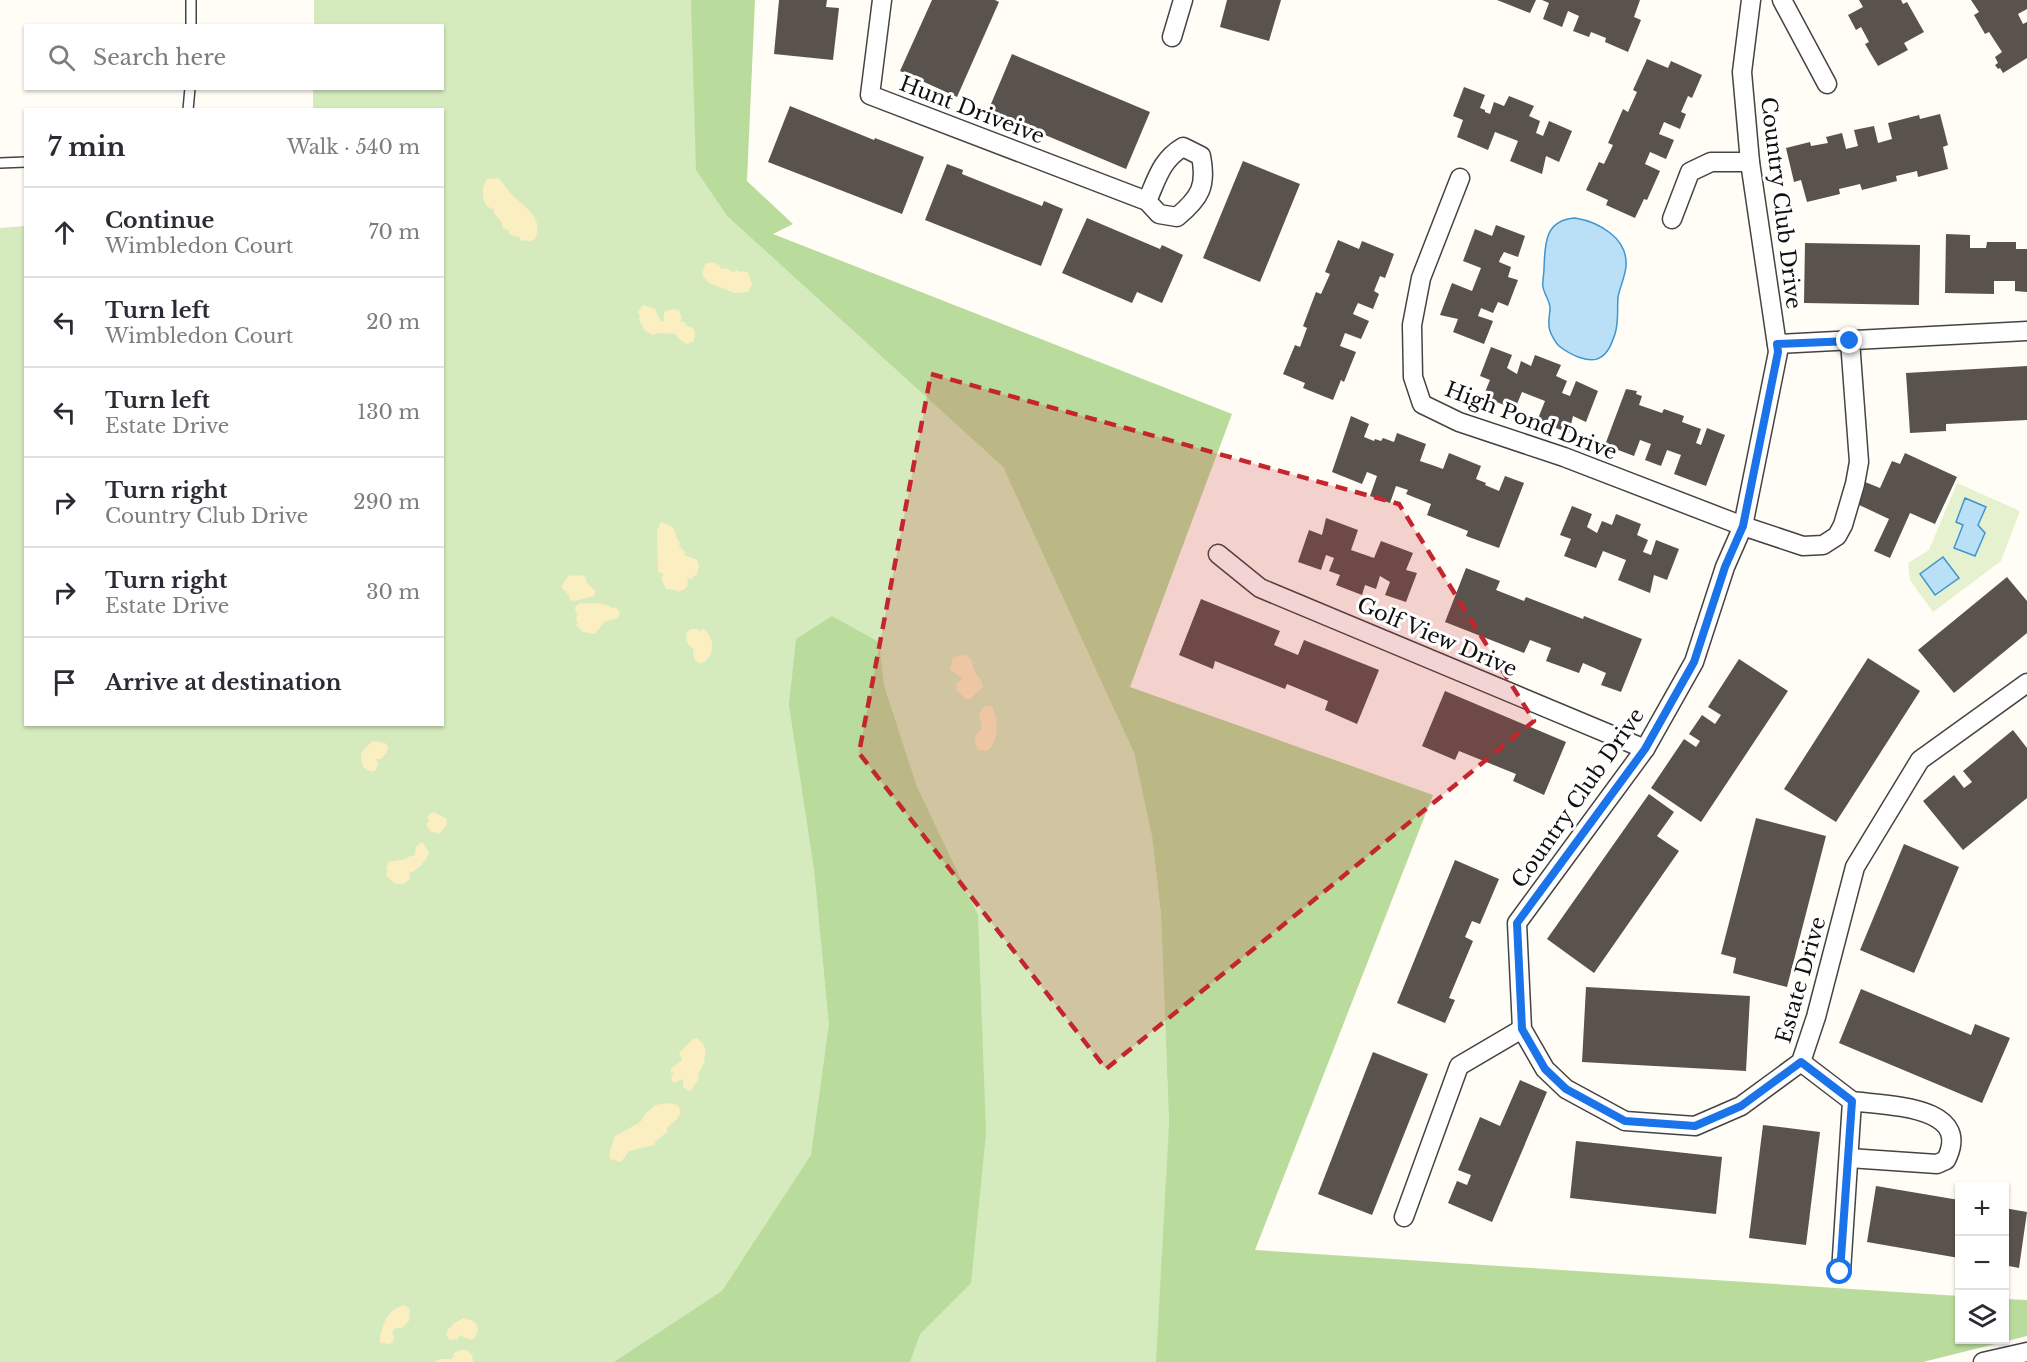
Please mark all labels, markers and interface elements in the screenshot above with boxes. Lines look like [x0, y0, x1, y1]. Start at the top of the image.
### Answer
search box [24, 24, 444, 90]
icon: search [45, 41, 78, 74]
text: Search here [93, 44, 226, 71]
street label: Hunt Driveive [896, 70, 1048, 150]
street label: Country Club Drive [1755, 96, 1807, 310]
text: 7 min [48, 131, 125, 163]
text: Walk · 540 m [287, 135, 420, 159]
text: Continue [105, 207, 214, 234]
icon: ahead [48, 216, 81, 249]
text: 70 m [368, 220, 420, 244]
text: Wimbledon Court [105, 234, 293, 258]
text: Turn left [105, 297, 210, 324]
icon: left [48, 306, 81, 339]
text: 20 m [366, 310, 420, 334]
text: Wimbledon Court [105, 324, 293, 348]
route end [1836, 327, 1862, 353]
street label: High Pond Drive [1441, 376, 1621, 466]
text: Turn left [105, 387, 210, 414]
icon: left [48, 396, 81, 429]
text: 130 m [357, 400, 420, 424]
text: Estate Drive [105, 414, 229, 438]
text: Turn right [105, 477, 227, 504]
icon: right [48, 486, 81, 519]
text: 290 m [353, 490, 420, 514]
text: Country Club Drive [105, 504, 308, 528]
text: Turn right [105, 567, 227, 594]
icon: right [48, 576, 81, 609]
text: 30 m [366, 580, 420, 604]
street label: Golf View Drive [1353, 592, 1521, 682]
text: Estate Drive [105, 594, 229, 618]
icon: arrive [48, 666, 81, 699]
text: Arrive at destination [105, 669, 342, 696]
street label: Country Club Drive [1506, 703, 1650, 893]
street label: Estate Drive [1771, 914, 1831, 1046]
map controls [1955, 1182, 2009, 1344]
button: + [1955, 1182, 2009, 1236]
button: − [1955, 1236, 2009, 1290]
route start [1826, 1258, 1852, 1284]
button: layers [1955, 1290, 2009, 1344]

